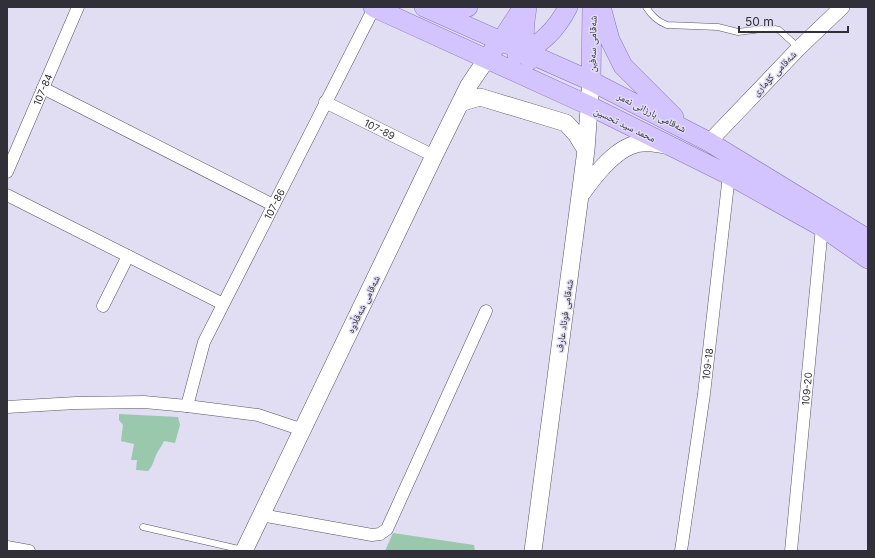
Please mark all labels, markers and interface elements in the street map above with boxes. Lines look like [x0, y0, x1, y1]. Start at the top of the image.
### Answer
scale bar [739, 8, 848, 34]
text: 50 m [745, 14, 774, 29]
street label: شەقامی سەفین [586, 15, 600, 73]
street label: شەقامی کۆماری [750, 48, 799, 99]
street label: 107-84 [31, 72, 55, 107]
street label: شەقامی بارزانی نەمر [614, 89, 689, 136]
street label: محمد سید تحسین [592, 104, 658, 145]
street label: 107-89 [362, 116, 397, 142]
street label: 107-86 [261, 187, 287, 221]
street label: شەقامی شەقڵاوە [344, 273, 383, 335]
street label: شەقامی فوئاد عارف [553, 279, 576, 353]
street label: 109-18 [700, 348, 715, 380]
street label: 109-20 [799, 372, 814, 406]

